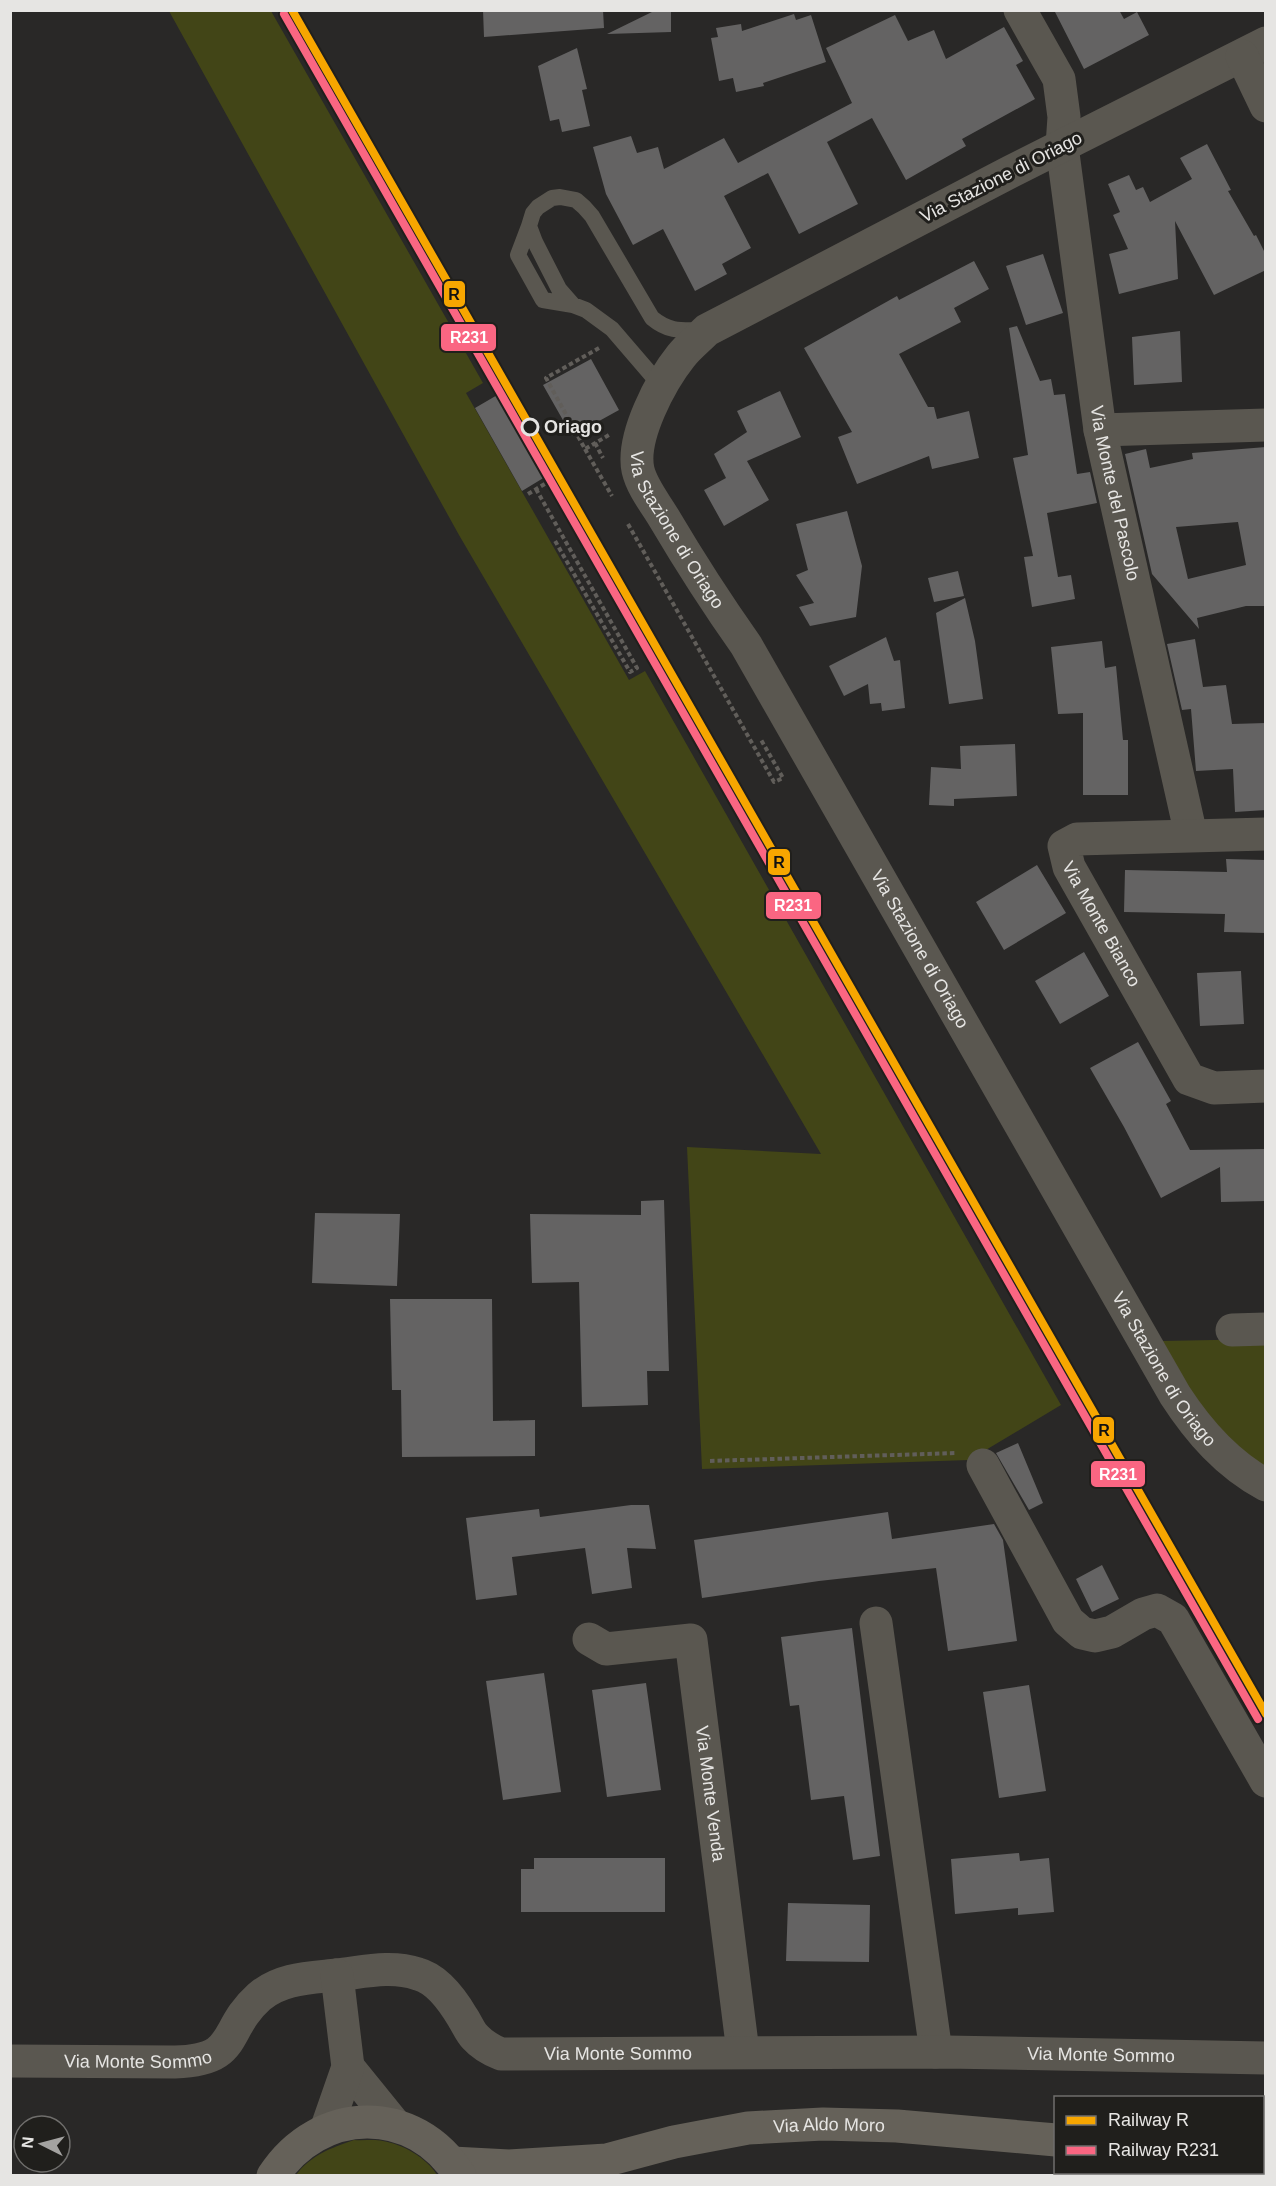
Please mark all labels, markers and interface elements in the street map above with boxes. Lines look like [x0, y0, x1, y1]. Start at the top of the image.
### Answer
street label: Via Stazione di Oriago [917, 128, 1085, 226]
line badge: R [443, 280, 466, 308]
text: R [448, 286, 460, 303]
line badge: R231 [440, 323, 497, 352]
text: R231 [450, 329, 488, 346]
street label: Via Monte del Pascolo [1087, 404, 1144, 583]
place label: Oriago [544, 417, 602, 437]
marker: Oriago [521, 418, 539, 436]
street label: Via Stazione di Oriago [627, 450, 728, 612]
line badge: R [767, 848, 791, 876]
text: R [773, 854, 785, 871]
street label: Via Monte Bianco [1058, 858, 1145, 990]
street label: Via Stazione di Oriago [867, 866, 973, 1032]
line badge: R231 [765, 891, 822, 920]
text: R231 [774, 897, 812, 914]
street label: Via Stazione di Oriago [1108, 1288, 1220, 1450]
line badge: R [1092, 1416, 1115, 1444]
text: R [1098, 1422, 1110, 1439]
line badge: R231 [1090, 1460, 1146, 1488]
text: R231 [1099, 1466, 1137, 1483]
street label: Via Monte Venda [692, 1724, 729, 1864]
street label: Via Monte Sommo [544, 2043, 692, 2064]
street label: Via Monte Sommo [1027, 2044, 1175, 2066]
street label: Via Monte Sommo [64, 2046, 215, 2072]
legend [1054, 2096, 1264, 2174]
text: Railway R [1108, 2110, 1189, 2130]
north arrow [12, 2114, 72, 2174]
street label: Via Aldo Moro [773, 2114, 885, 2137]
text: N [19, 2136, 37, 2149]
text: Railway R231 [1108, 2140, 1219, 2160]

